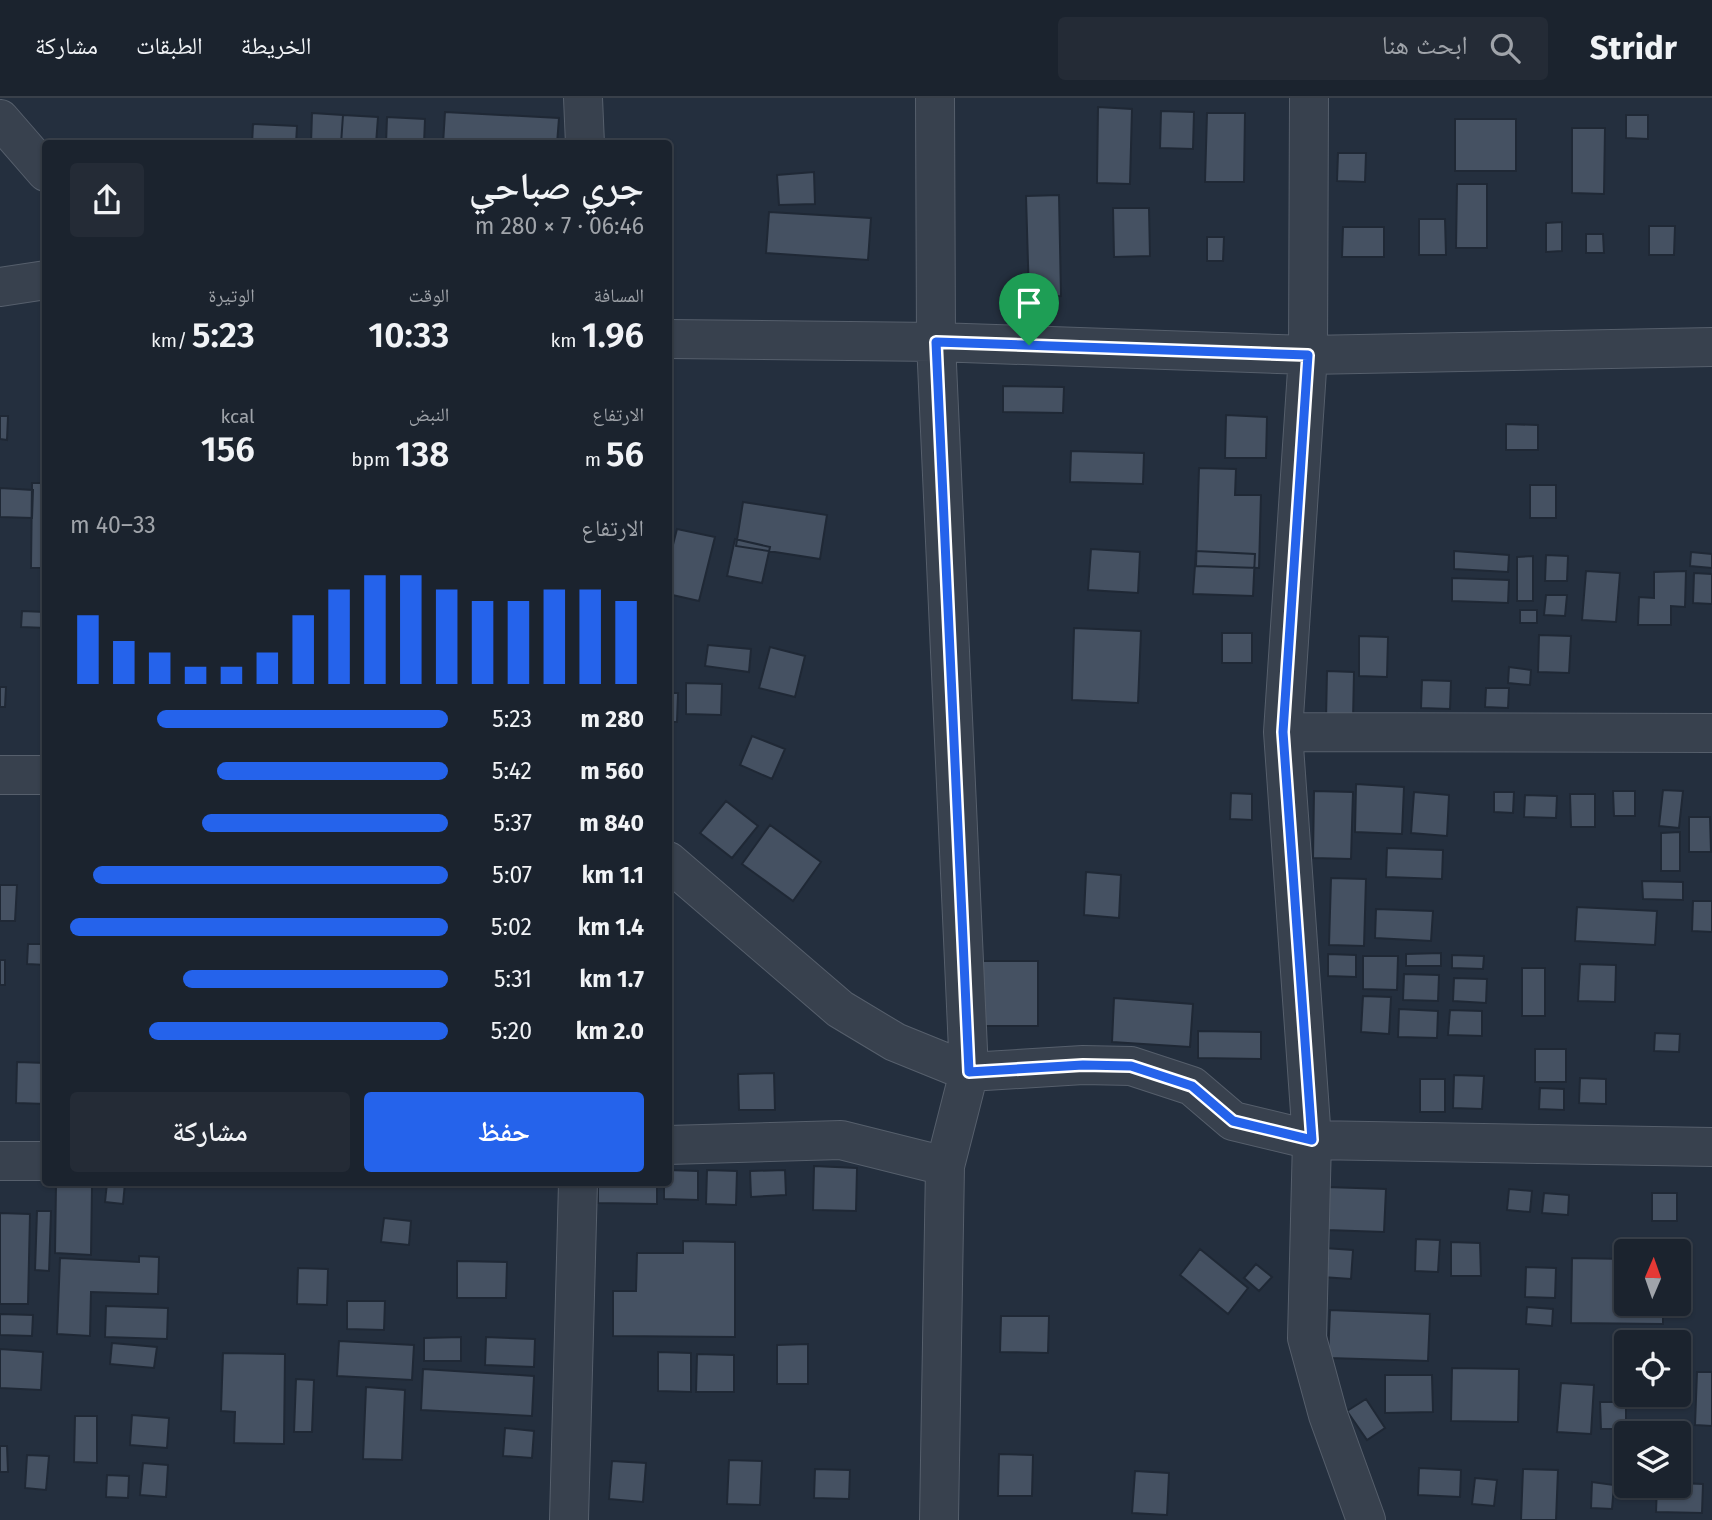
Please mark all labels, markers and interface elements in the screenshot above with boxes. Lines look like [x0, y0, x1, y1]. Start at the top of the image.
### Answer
search box [1058, 17, 1548, 80]
text: Stridr [1590, 28, 1677, 68]
icon: search [1486, 29, 1524, 67]
text: ابحث هنا [1382, 30, 1468, 61]
text: مشاركة [35, 32, 98, 60]
text: الطبقات [136, 32, 203, 60]
text: الخريطة [241, 32, 311, 60]
button: share [70, 163, 144, 237]
text: جري صباحي [469, 163, 644, 209]
text: 06:46 · 7 × 280 m [475, 212, 644, 240]
pin [999, 273, 1059, 345]
text: الوتيرة [208, 284, 255, 307]
text: الوقت [408, 284, 449, 307]
text: المسافة [594, 284, 644, 307]
icon: arrive [1010, 284, 1048, 322]
text: 5:23 [192, 314, 255, 356]
text: 10:33 [368, 314, 449, 356]
text: 1.96 [582, 314, 644, 356]
text: /km [151, 329, 192, 352]
text: km [551, 329, 582, 352]
text: النبض [409, 403, 449, 426]
text: الارتفاع [592, 403, 644, 426]
text: kcal [221, 405, 255, 428]
text: 156 [201, 428, 255, 470]
text: 138 [395, 433, 449, 475]
text: 56 [606, 433, 644, 475]
text: bpm [351, 448, 395, 471]
text: m [585, 448, 606, 471]
text: 33–40 m [70, 511, 156, 539]
text: الارتفاع [581, 514, 644, 542]
text: 5:23 [492, 705, 532, 733]
text: 280 m [580, 705, 644, 733]
text: 5:42 [492, 757, 532, 785]
text: 560 m [580, 757, 644, 785]
text: 5:37 [493, 809, 532, 837]
text: 840 m [579, 809, 644, 837]
text: 5:07 [492, 861, 532, 889]
text: 1.1 km [582, 861, 644, 889]
text: 5:02 [491, 913, 532, 941]
text: 1.4 km [578, 913, 644, 941]
text: 5:31 [494, 965, 532, 993]
text: 1.7 km [579, 965, 644, 993]
text: 5:20 [491, 1017, 532, 1045]
text: 2.0 km [576, 1017, 644, 1045]
button: مشاركة [70, 1092, 350, 1172]
button: حفظ [364, 1092, 644, 1172]
north arrow [1614, 1239, 1690, 1316]
map controls [1614, 1239, 1691, 1498]
button: locate [1614, 1330, 1691, 1407]
button: layers [1614, 1421, 1691, 1498]

